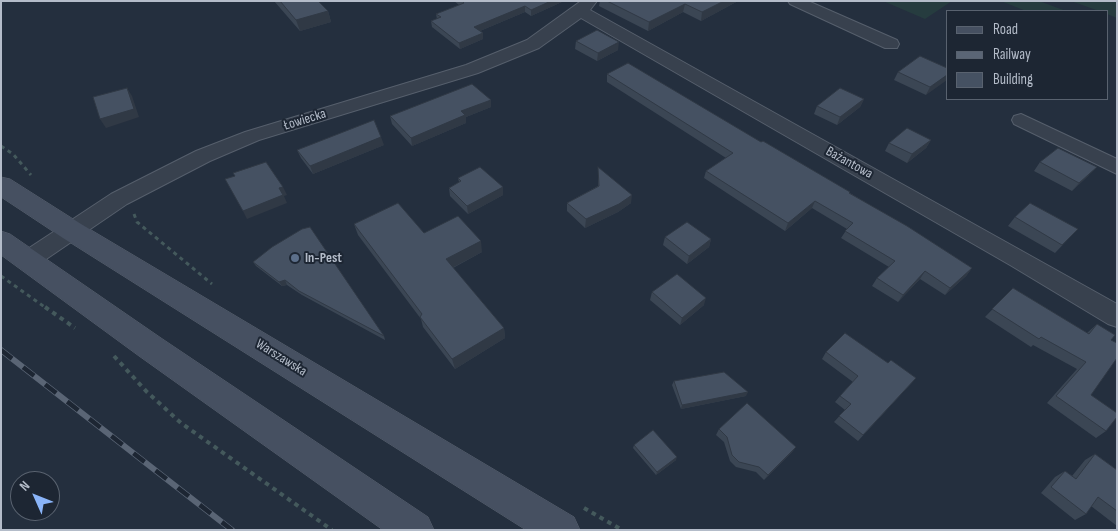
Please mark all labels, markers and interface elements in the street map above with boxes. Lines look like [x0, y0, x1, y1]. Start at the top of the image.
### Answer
legend [946, 10, 1108, 100]
text: Road [993, 20, 1018, 39]
text: Railway [993, 45, 1031, 64]
text: Building [993, 70, 1033, 89]
street label: Łowiecka [282, 106, 328, 134]
street label: Bażantowa [823, 143, 875, 183]
place label: In-Pest [305, 250, 342, 266]
marker: In-Pest [289, 252, 301, 264]
street label: Warszawska [252, 336, 310, 380]
north arrow [10, 471, 60, 521]
text: N [16, 477, 33, 495]

